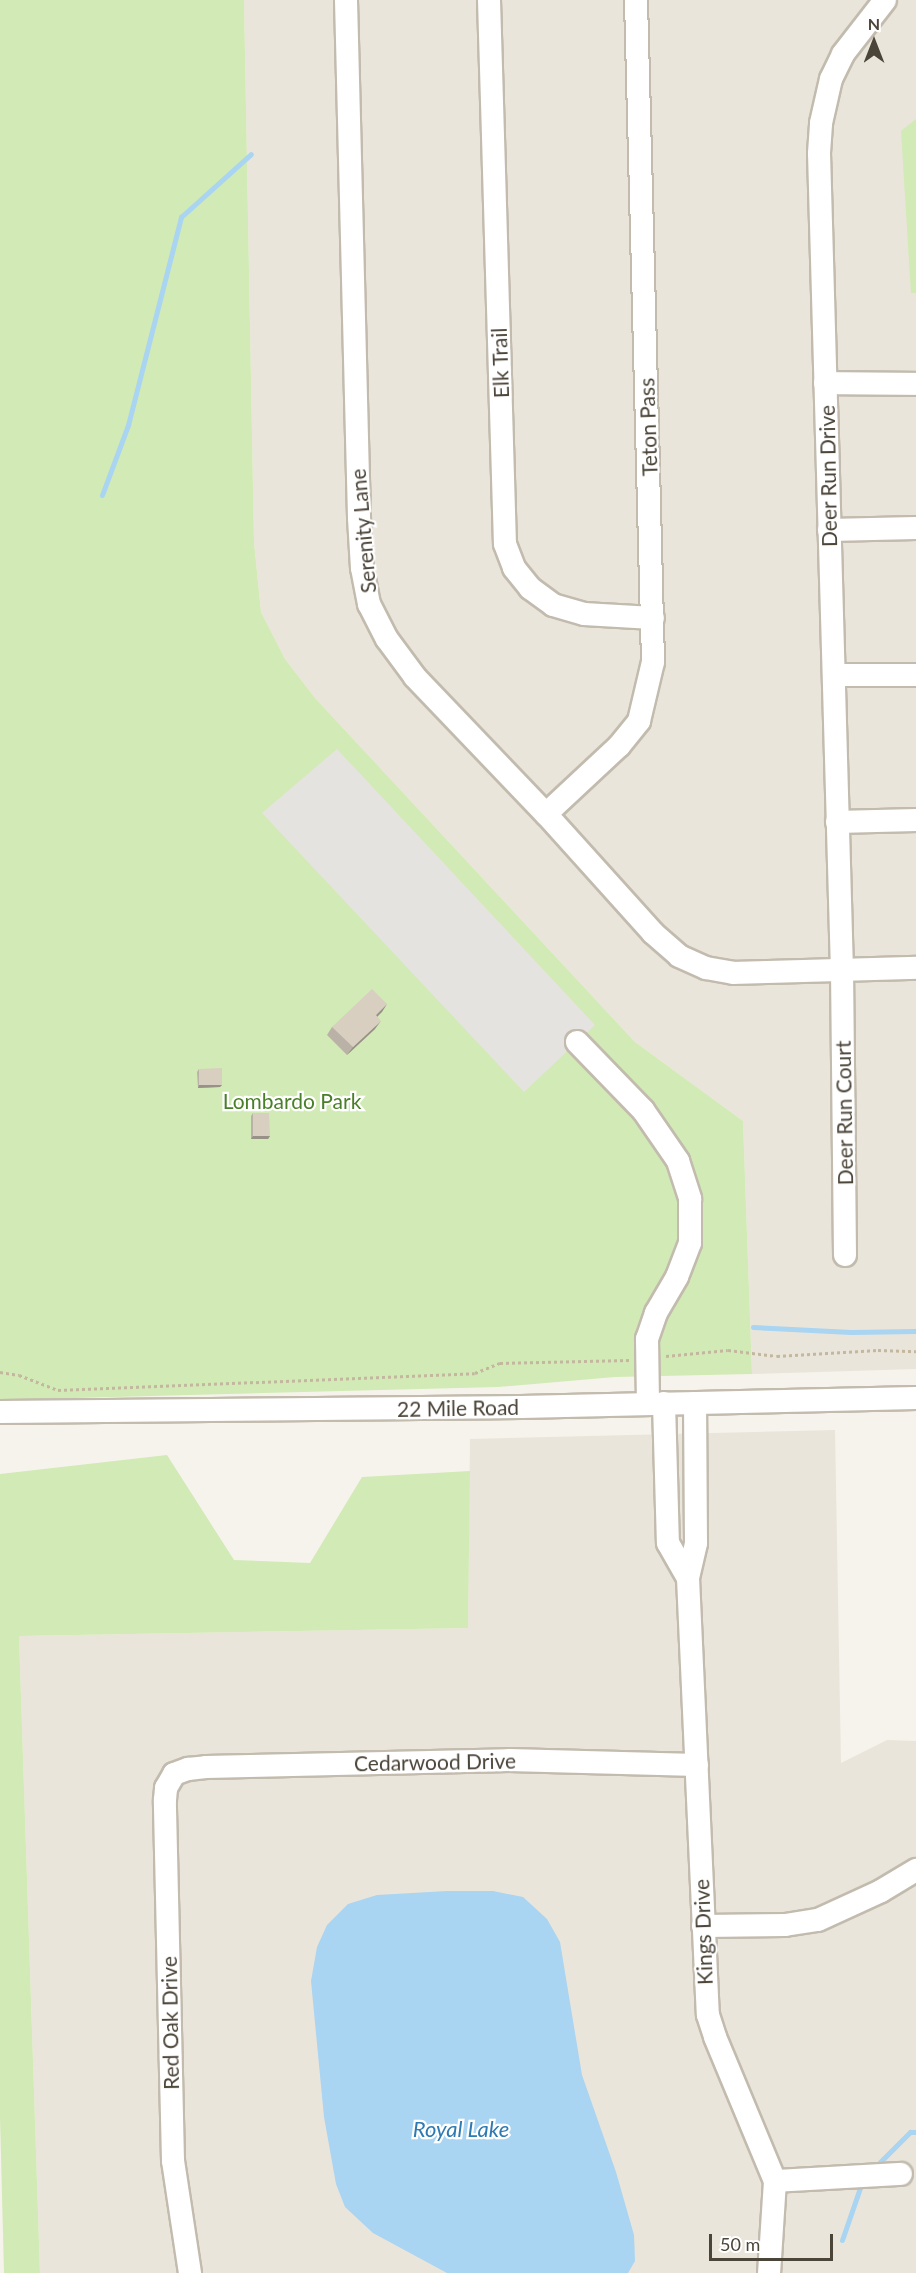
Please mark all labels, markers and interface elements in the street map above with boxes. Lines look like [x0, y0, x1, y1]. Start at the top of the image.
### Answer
north arrow [844, 12, 904, 72]
text: N [868, 14, 880, 33]
street label: Elk Trail [486, 327, 514, 399]
street label: Teton Pass [634, 377, 662, 477]
street label: Deer Run Drive [814, 404, 842, 548]
street label: Serenity Lane [345, 468, 381, 594]
street label: Deer Run Court [830, 1040, 858, 1186]
park label: Lombardo Park [223, 1088, 361, 1114]
street label: 22 Mile Road [397, 1394, 519, 1422]
street label: Cedarwood Drive [354, 1748, 516, 1776]
street label: Kings Drive [689, 1879, 717, 1985]
street label: Red Oak Drive [156, 1956, 184, 2090]
water label: Royal Lake [413, 2116, 509, 2142]
scale bar [712, 2222, 836, 2260]
text: 50 m [720, 2233, 760, 2255]

